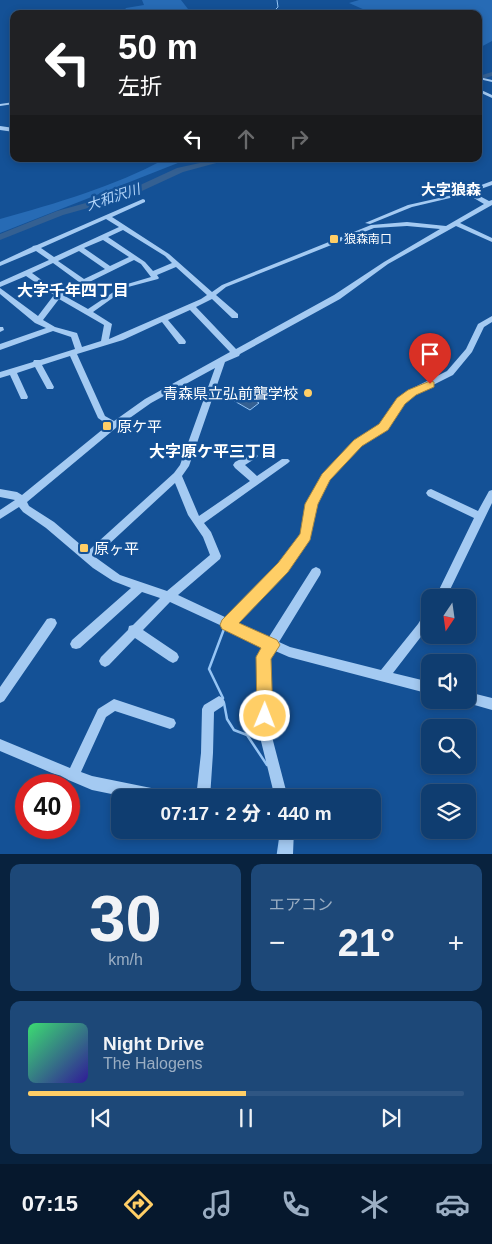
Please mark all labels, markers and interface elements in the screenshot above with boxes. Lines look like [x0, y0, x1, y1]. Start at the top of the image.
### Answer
text: 50 m [118, 27, 198, 66]
icon: left [35, 30, 100, 95]
text: 左折 [118, 74, 162, 99]
icon: left [179, 125, 207, 153]
icon: ahead [232, 125, 260, 153]
icon: right [285, 125, 313, 153]
water label: 大和沢川 [84, 180, 144, 213]
district label: 大字狼森 [421, 181, 481, 198]
place label: 狼森南口 [344, 232, 392, 246]
marker: 狼森南口 [328, 233, 340, 245]
district label: 大字千年四丁目 [17, 282, 129, 299]
pin [409, 333, 451, 384]
icon: arrive [416, 340, 444, 368]
place label: 青森県立弘前聾学校 [163, 385, 298, 402]
marker: 青森県立弘前聾学校 [302, 387, 314, 399]
place label: 原ケ平 [117, 418, 162, 435]
marker: 原ケ平 [101, 420, 113, 432]
district label: 大字原ケ平三丁目 [149, 443, 277, 460]
place label: 原ヶ平 [94, 540, 139, 557]
marker: 原ヶ平 [78, 542, 90, 554]
north arrow [421, 589, 476, 644]
map controls [421, 589, 476, 839]
button: sound [421, 654, 476, 709]
position arrow [238, 689, 290, 741]
button: search [421, 719, 476, 774]
speed limit sign: 40 [15, 774, 80, 839]
button: layers [421, 784, 476, 839]
text: 07:17 · 2 分 · 440 m [160, 803, 332, 824]
text: 30 [89, 882, 162, 955]
text: エアコン [269, 896, 333, 913]
text: 21° [338, 922, 395, 964]
text: − [269, 927, 285, 958]
text: + [448, 927, 464, 958]
text: km/h [108, 951, 143, 968]
text: Night Drive [103, 1033, 204, 1054]
text: The Halogens [103, 1055, 203, 1072]
icon: previous [87, 1104, 115, 1132]
icon: pause [232, 1104, 260, 1132]
icon: next [377, 1104, 405, 1132]
icon: directions [121, 1187, 156, 1222]
icon: music [200, 1187, 235, 1222]
icon: phone [278, 1187, 313, 1222]
icon: climate [357, 1187, 392, 1222]
icon: car [435, 1187, 470, 1222]
text: 07:15 [22, 1191, 78, 1216]

